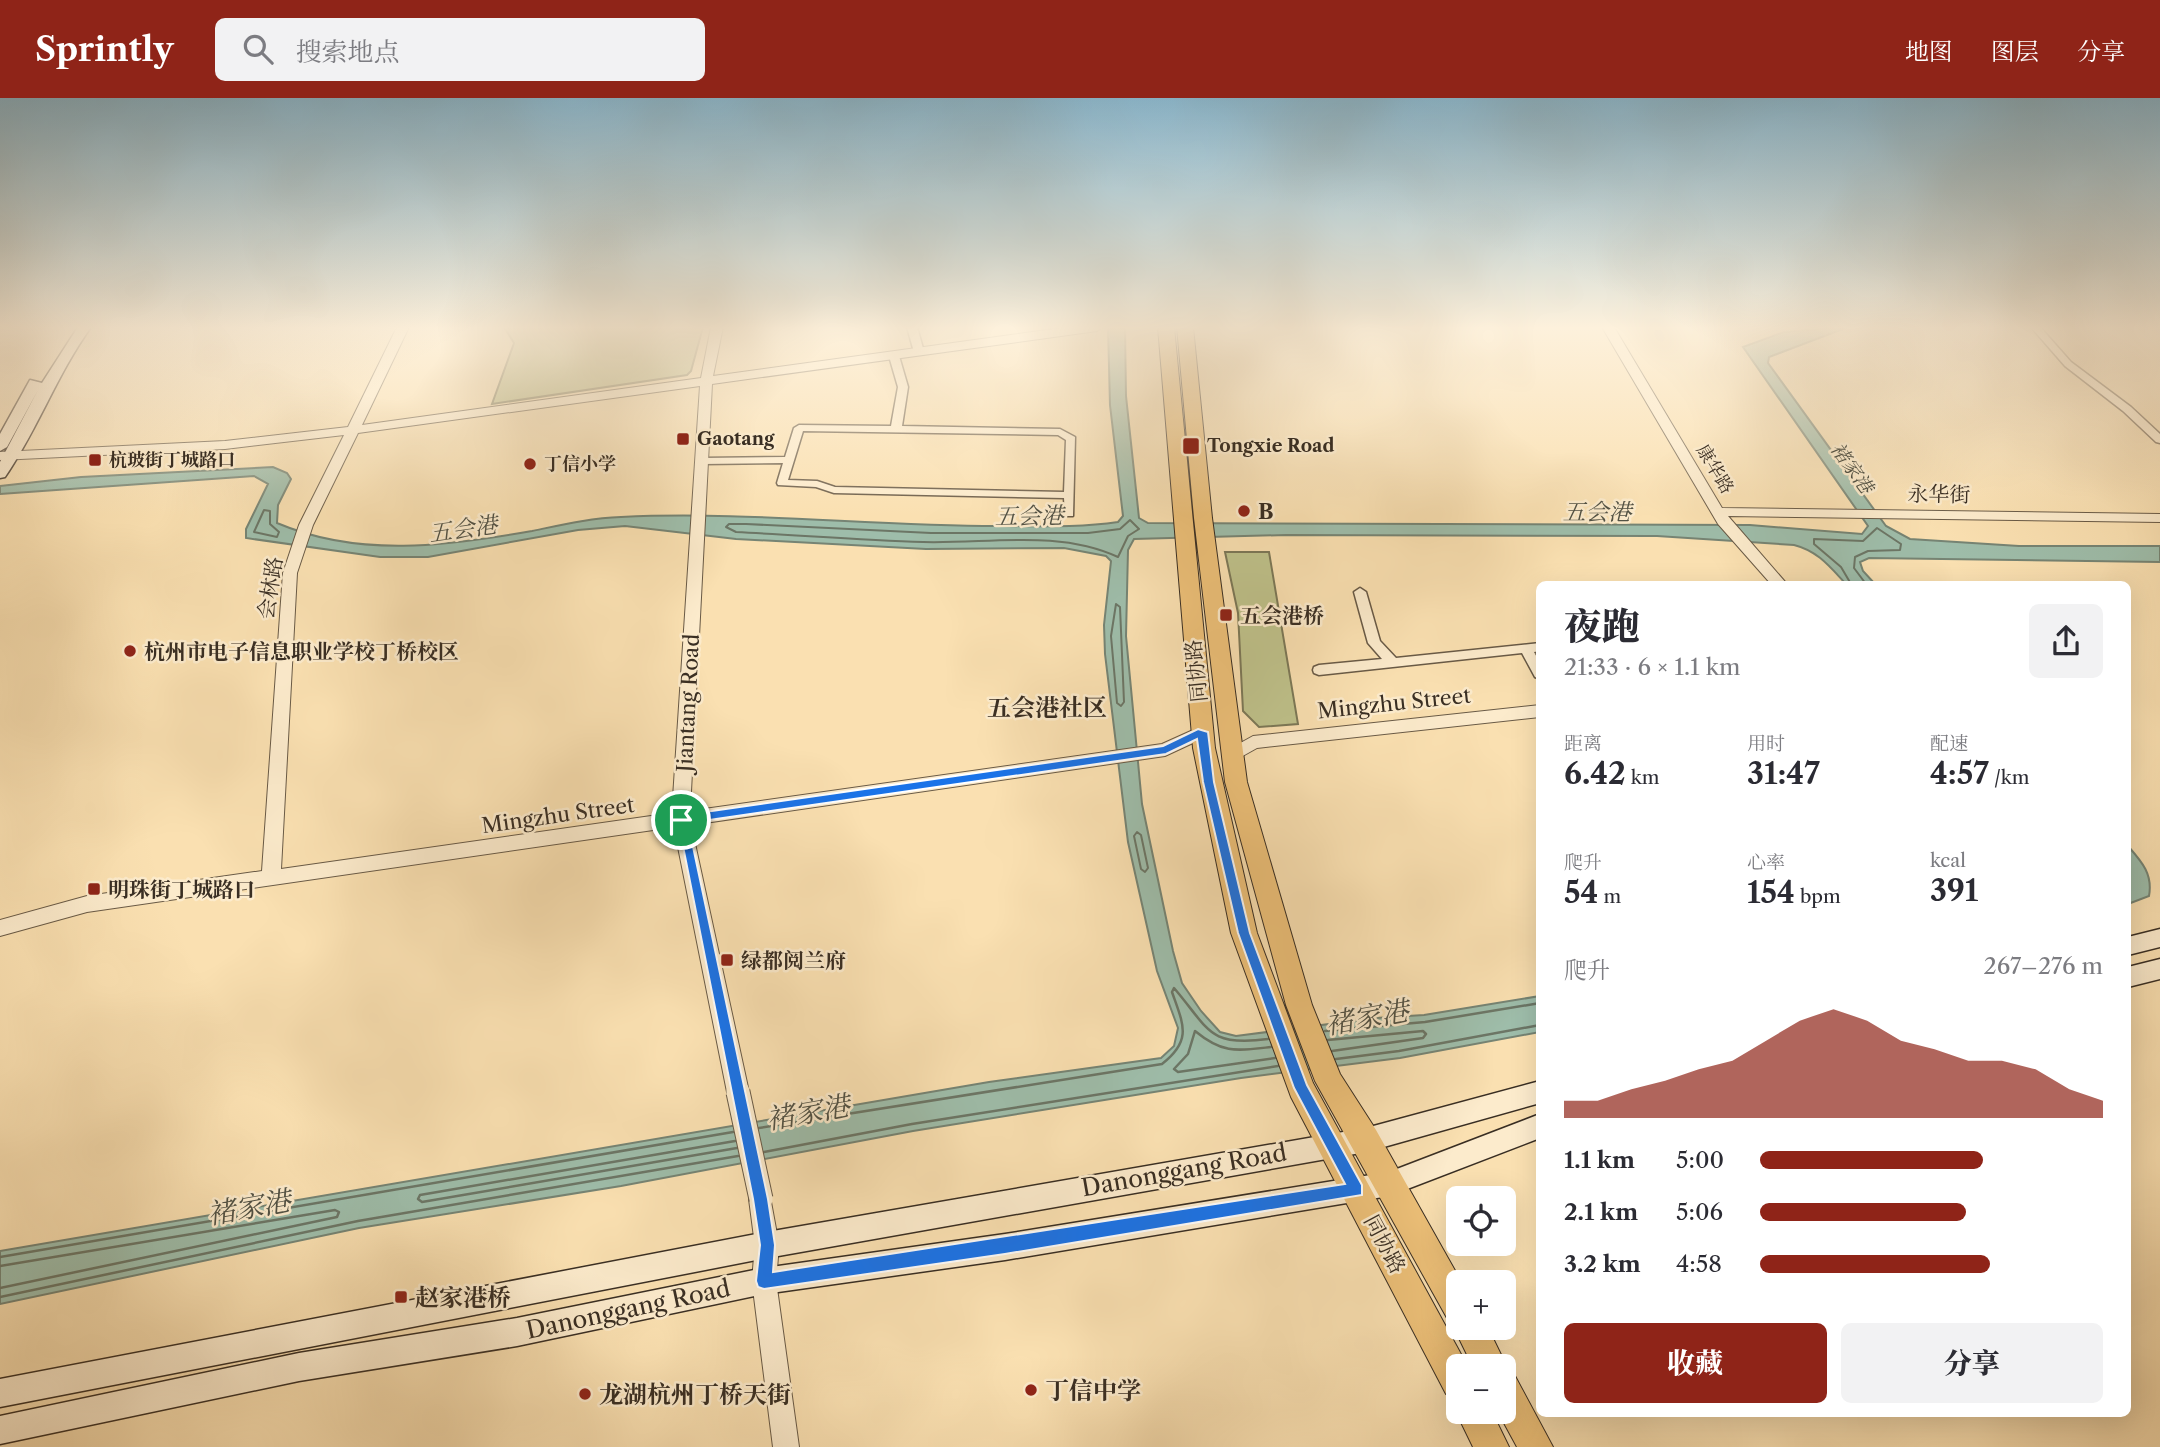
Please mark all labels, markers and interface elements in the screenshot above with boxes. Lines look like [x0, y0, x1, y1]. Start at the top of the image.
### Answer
search box [215, 18, 705, 81]
text: Sprintly [35, 29, 173, 70]
icon: search [239, 30, 277, 68]
text: 搜索地点 [295, 36, 399, 68]
text: 地图 [1905, 37, 1953, 66]
text: 图层 [1991, 37, 2039, 66]
text: 分享 [2077, 37, 2125, 66]
place label: Gaotang [697, 428, 775, 450]
marker: Gaotang [675, 431, 691, 447]
place label: Tongxie Road [1207, 435, 1335, 457]
marker: Tongxie Road [1181, 436, 1201, 456]
water label: 褚家港 [1826, 438, 1880, 500]
street label: 康华路 [1692, 440, 1738, 498]
place label: 杭玻街丁城路口 [109, 449, 235, 471]
marker: 杭玻街丁城路口 [87, 452, 103, 468]
place label: 丁信小学 [544, 453, 616, 475]
marker: 丁信小学 [522, 456, 538, 472]
street label: 永华街 [1907, 481, 1971, 507]
water label: 五会港 [1563, 498, 1635, 526]
place label: B [1258, 499, 1274, 524]
water label: 五会港 [994, 501, 1067, 531]
marker: B [1236, 503, 1252, 519]
water label: 五会港 [427, 510, 502, 548]
street label: 会林路 [253, 555, 287, 621]
place label: 五会港桥 [1240, 603, 1324, 628]
text: 夜跑 [1564, 603, 1640, 650]
button: share [2029, 604, 2103, 678]
marker: 五会港桥 [1218, 607, 1234, 623]
street label: Jiantang Road [672, 633, 704, 776]
street label: 同协路 [1180, 638, 1212, 704]
place label: 杭州市电子信息职业学校丁桥校区 [144, 639, 459, 664]
marker: 杭州市电子信息职业学校丁桥校区 [122, 643, 138, 659]
text: 21:33 · 6 × 1.1 km [1564, 653, 1740, 681]
street label: Mingzhu Street [1316, 682, 1472, 723]
district label: 五会港社区 [987, 693, 1107, 722]
text: 距离 [1564, 732, 1602, 755]
text: 用时 [1747, 732, 1785, 755]
text: 配速 [1930, 732, 1968, 755]
text: 6.42 [1564, 755, 1626, 792]
text: 31:47 [1747, 755, 1820, 792]
text: 4:57 [1930, 755, 1989, 792]
text: km [1626, 766, 1659, 789]
text: /km [1989, 766, 2029, 789]
pin [651, 790, 711, 850]
street label: Mingzhu Street [480, 792, 636, 838]
icon: arrive [662, 801, 700, 839]
text: kcal [1930, 849, 1966, 872]
text: 爬升 [1564, 851, 1602, 874]
text: 心率 [1747, 851, 1785, 874]
text: 391 [1930, 872, 1978, 909]
text: 54 [1564, 874, 1598, 911]
text: 154 [1747, 874, 1795, 911]
place label: 明珠街丁城路口 [108, 877, 255, 902]
marker: 明珠街丁城路口 [86, 881, 102, 897]
text: m [1598, 885, 1621, 908]
text: bpm [1795, 885, 1841, 908]
place label: 绿都阅兰府 [741, 948, 846, 973]
marker: 绿都阅兰府 [719, 952, 735, 968]
text: 267–276 m [1984, 952, 2103, 980]
text: 爬升 [1564, 956, 1610, 984]
water label: 褚家港 [1323, 992, 1415, 1041]
water label: 褚家港 [764, 1087, 856, 1136]
street label: Danonggang Road [1079, 1138, 1289, 1202]
text: 1.1 km [1564, 1146, 1635, 1174]
text: 5:00 [1676, 1146, 1724, 1174]
water label: 褚家港 [205, 1182, 297, 1231]
map controls [1446, 1186, 1516, 1424]
button: locate [1446, 1186, 1516, 1256]
text: 2.1 km [1564, 1198, 1638, 1226]
text: 5:06 [1676, 1198, 1723, 1226]
street label: 同协路 [1359, 1210, 1411, 1278]
text: 3.2 km [1564, 1250, 1641, 1278]
text: 4:58 [1676, 1250, 1722, 1278]
button: + [1446, 1270, 1516, 1340]
street label: Danonggang Road [523, 1273, 733, 1345]
place label: 赵家港桥 [415, 1283, 511, 1312]
marker: 赵家港桥 [393, 1289, 409, 1305]
button: 收藏 [1564, 1323, 1827, 1403]
button: 分享 [1841, 1323, 2103, 1403]
button: − [1446, 1354, 1516, 1424]
place label: 丁信中学 [1045, 1376, 1141, 1405]
place label: 龙湖杭州丁桥天街 [599, 1380, 791, 1409]
marker: 丁信中学 [1023, 1382, 1039, 1398]
marker: 龙湖杭州丁桥天街 [577, 1386, 593, 1402]

